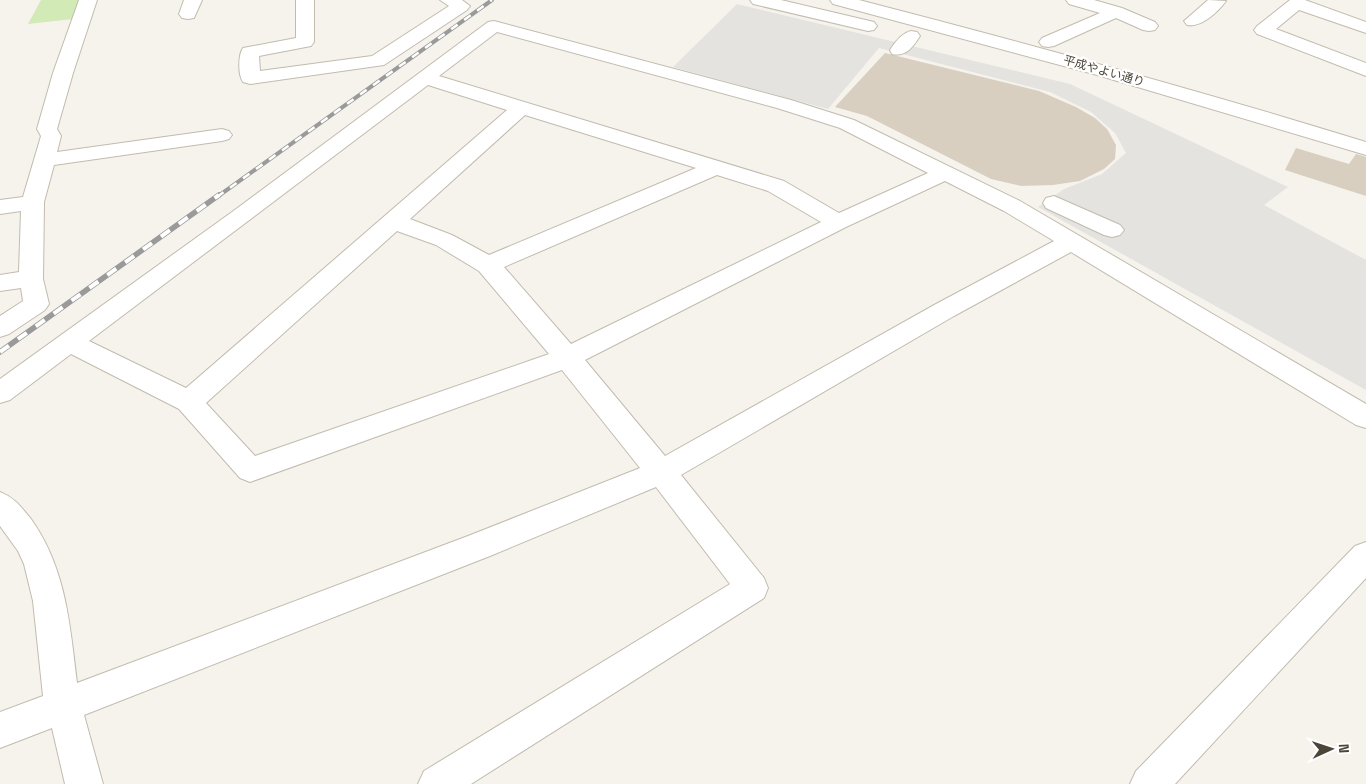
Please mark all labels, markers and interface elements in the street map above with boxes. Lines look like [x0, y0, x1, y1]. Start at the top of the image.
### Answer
street label: 平成やよい通り [1061, 52, 1147, 90]
north arrow [1306, 724, 1356, 774]
text: N [1335, 743, 1353, 753]

